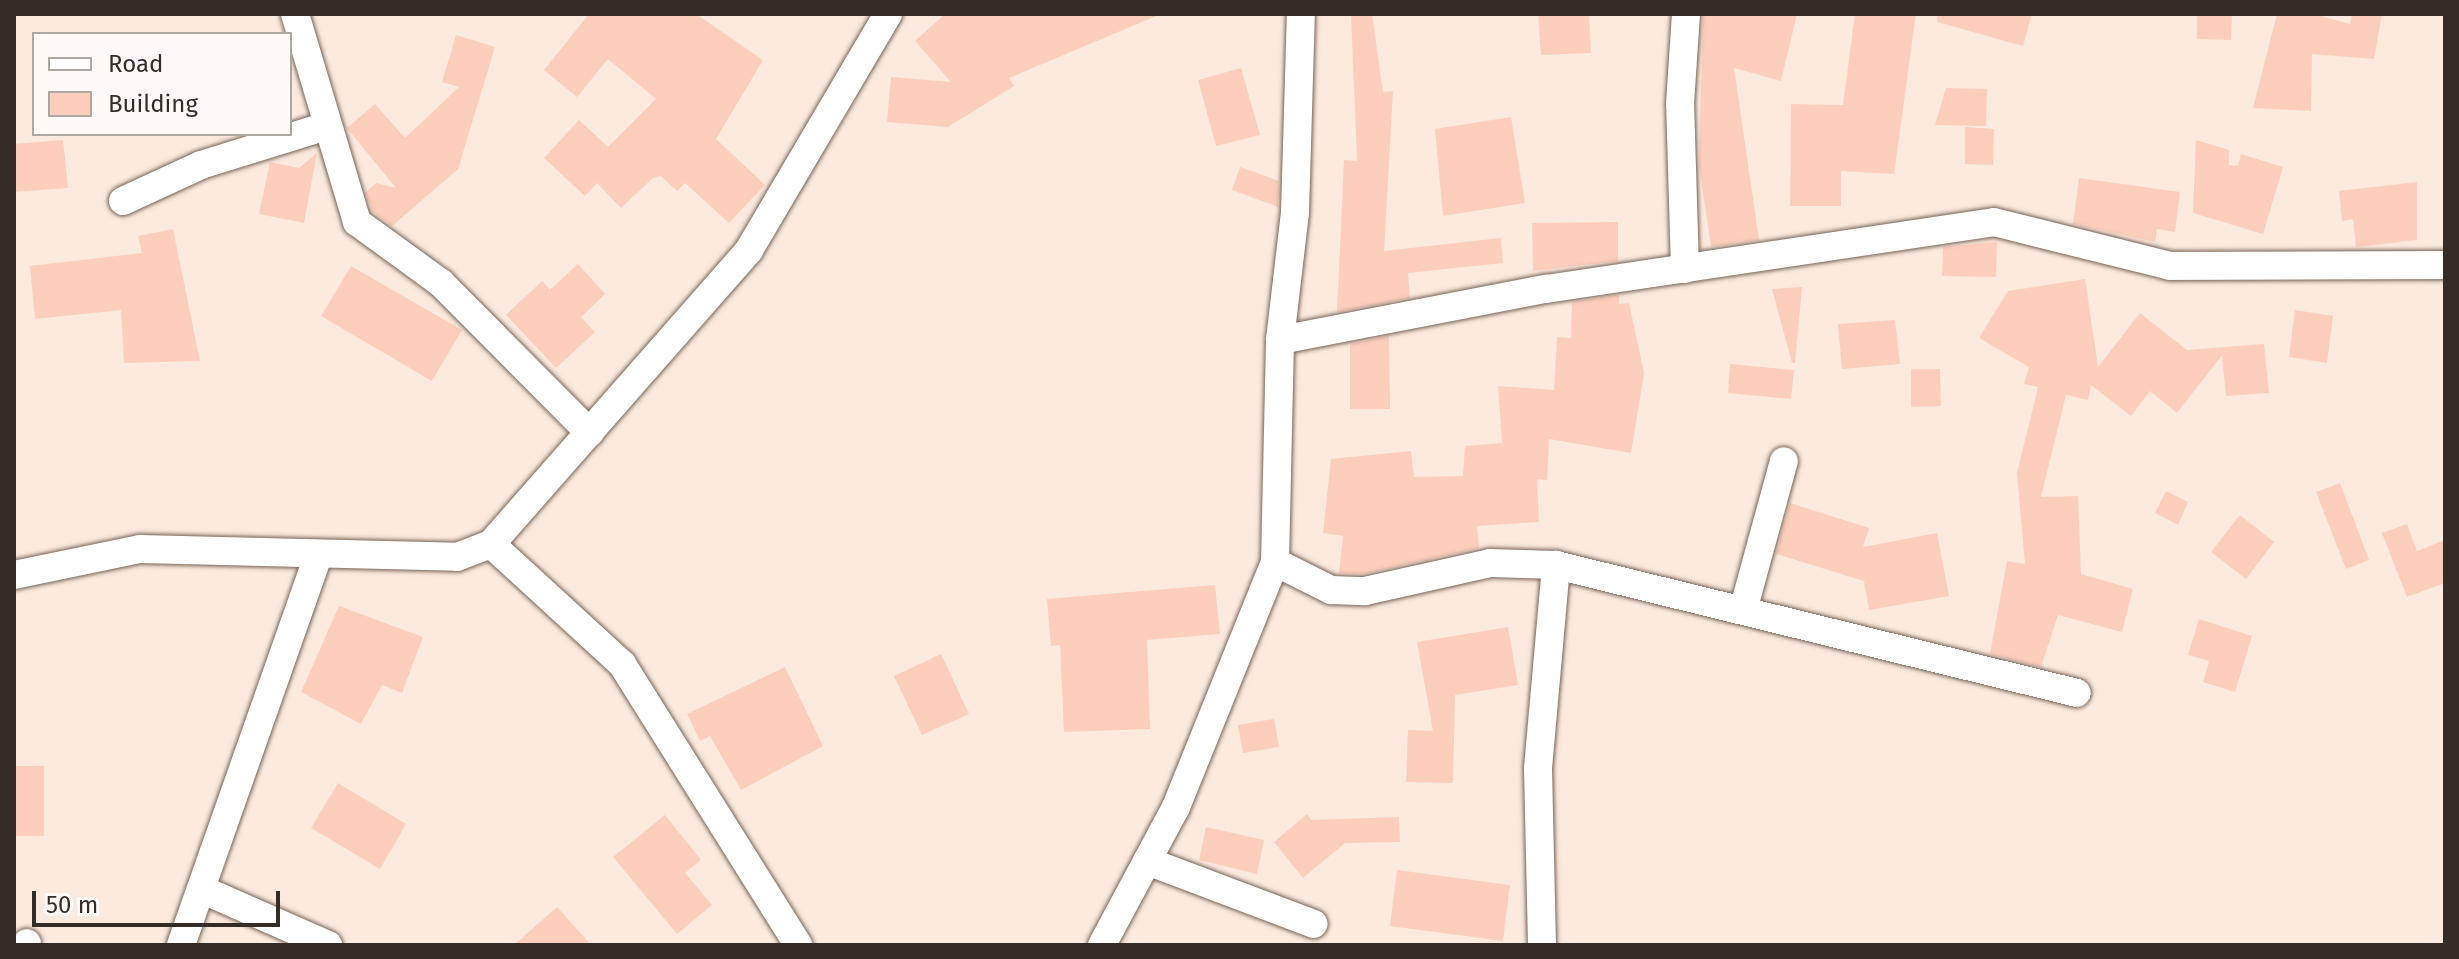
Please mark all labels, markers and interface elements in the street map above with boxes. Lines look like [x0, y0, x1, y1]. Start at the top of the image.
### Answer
legend [32, 32, 292, 136]
text: Road [108, 50, 163, 78]
text: Building [108, 90, 198, 118]
scale bar [36, 875, 284, 925]
text: 50 m [46, 891, 98, 919]

